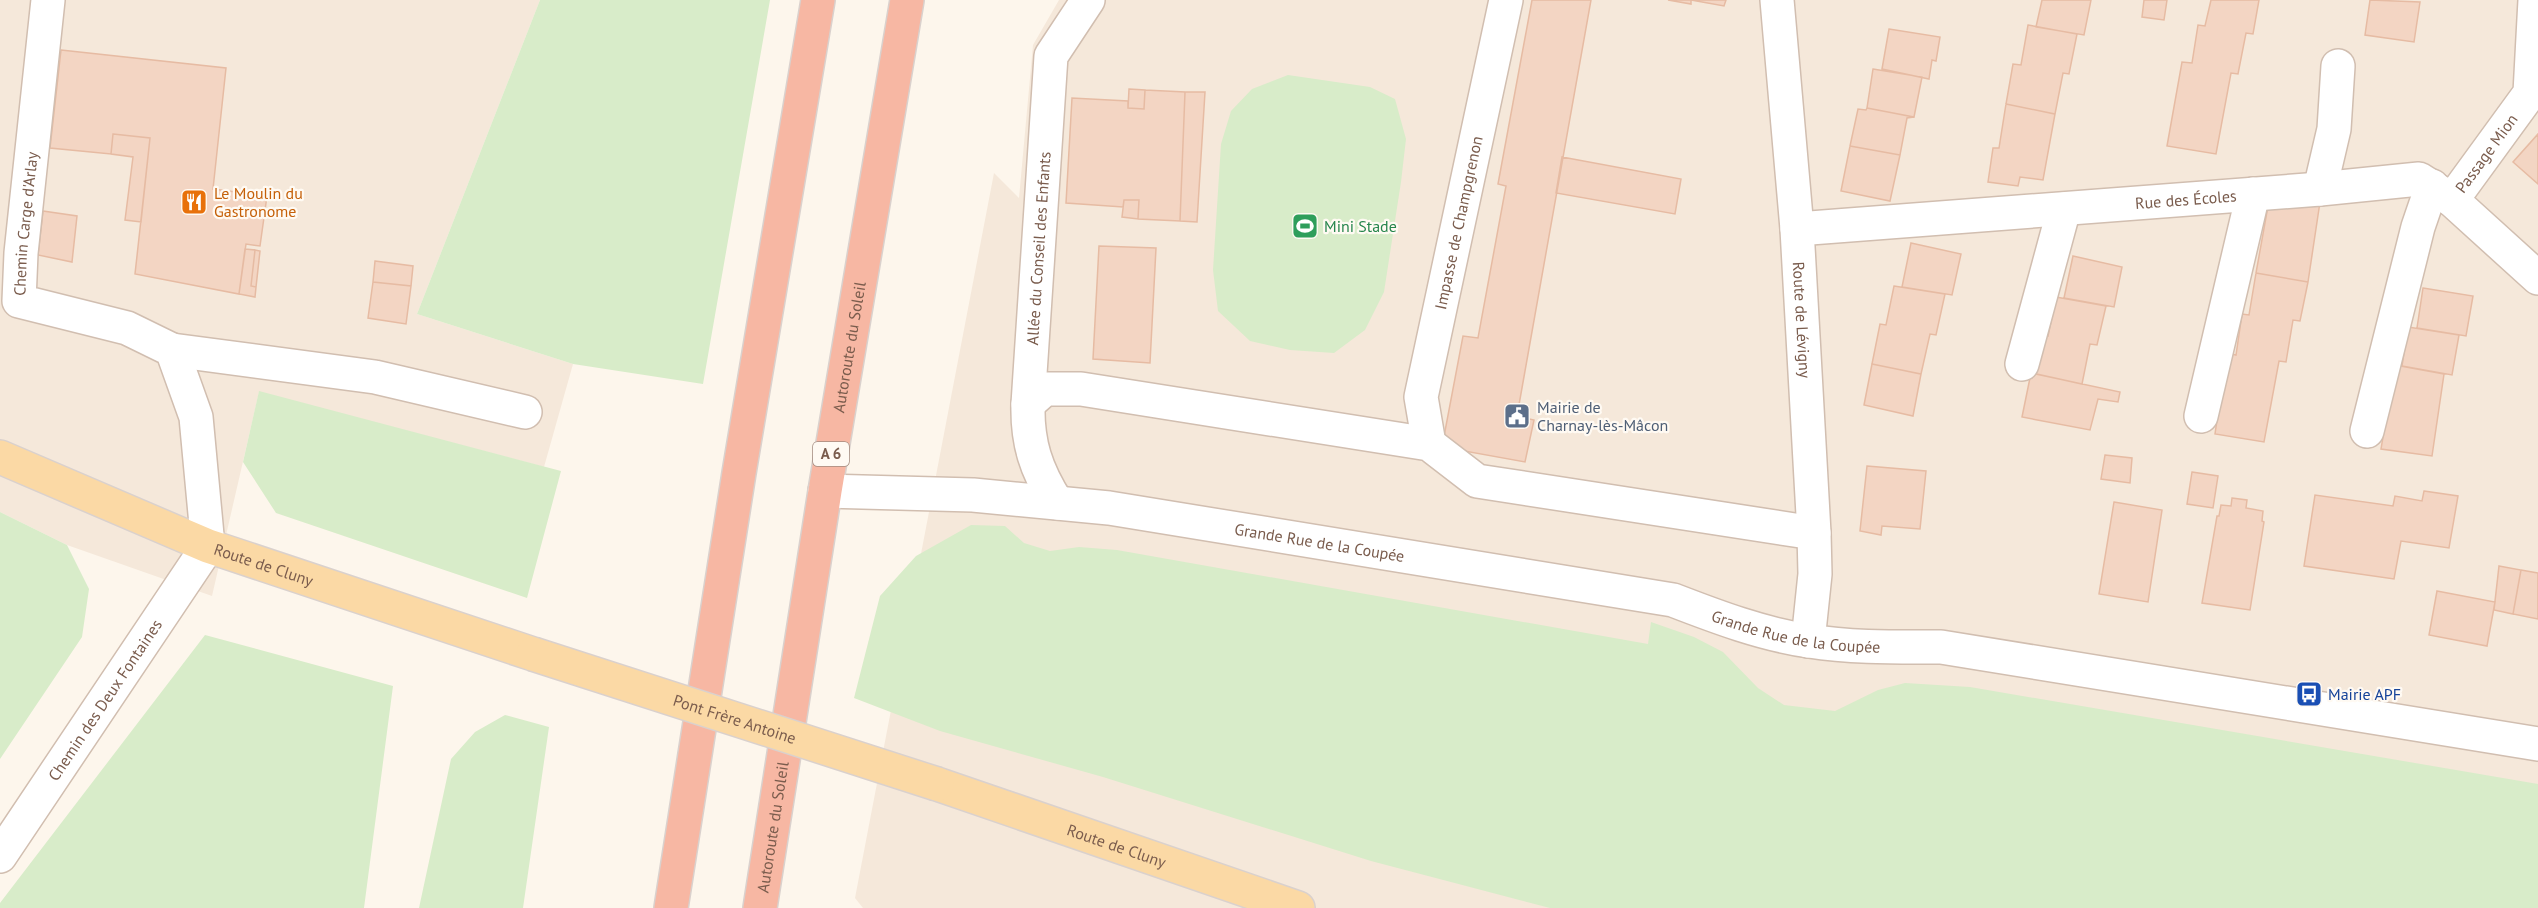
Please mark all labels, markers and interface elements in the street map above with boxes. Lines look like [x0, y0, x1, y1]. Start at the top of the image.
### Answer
street label: Passage Mion [2451, 110, 2522, 197]
street label: Impasse de Champgrenon [1430, 134, 1487, 311]
street label: Chemin Carge d'Arlay [9, 150, 42, 296]
street label: Allée du Conseil des Enfants [1022, 151, 1055, 346]
place label: Le Moulin du Gastronome [214, 183, 303, 221]
street label: Rue des Écoles [2134, 185, 2238, 213]
restaurant icon: Le Moulin du Gastronome [179, 187, 209, 217]
sports icon: Mini Stade [1290, 211, 1320, 241]
place label: Mini Stade [1324, 216, 1397, 236]
street label: Route de Lévigny [1789, 261, 1815, 379]
street label: Autoroute du Soleil [828, 280, 870, 414]
place label: Mairie de Charnay-lès-Mâcon [1537, 397, 1668, 435]
public building icon: Mairie de Charnay-lès-Mâcon [1502, 401, 1532, 431]
road number: A 6 [813, 442, 849, 466]
street label: Grande Rue de la Coupée [1233, 519, 1406, 566]
street label: Route de Cluny [212, 539, 316, 590]
street label: Grande Rue de la Coupée [1709, 605, 1880, 657]
street label: Chemin des Deux Fontaines [43, 615, 166, 785]
bus stop icon: Mairie APF [2294, 679, 2324, 709]
place label: Mairie APF [2328, 684, 2401, 704]
street label: Pont Frère Antoine [671, 690, 799, 748]
street label: Autoroute du Soleil [753, 760, 793, 894]
street label: Route de Cluny [1065, 819, 1169, 872]

